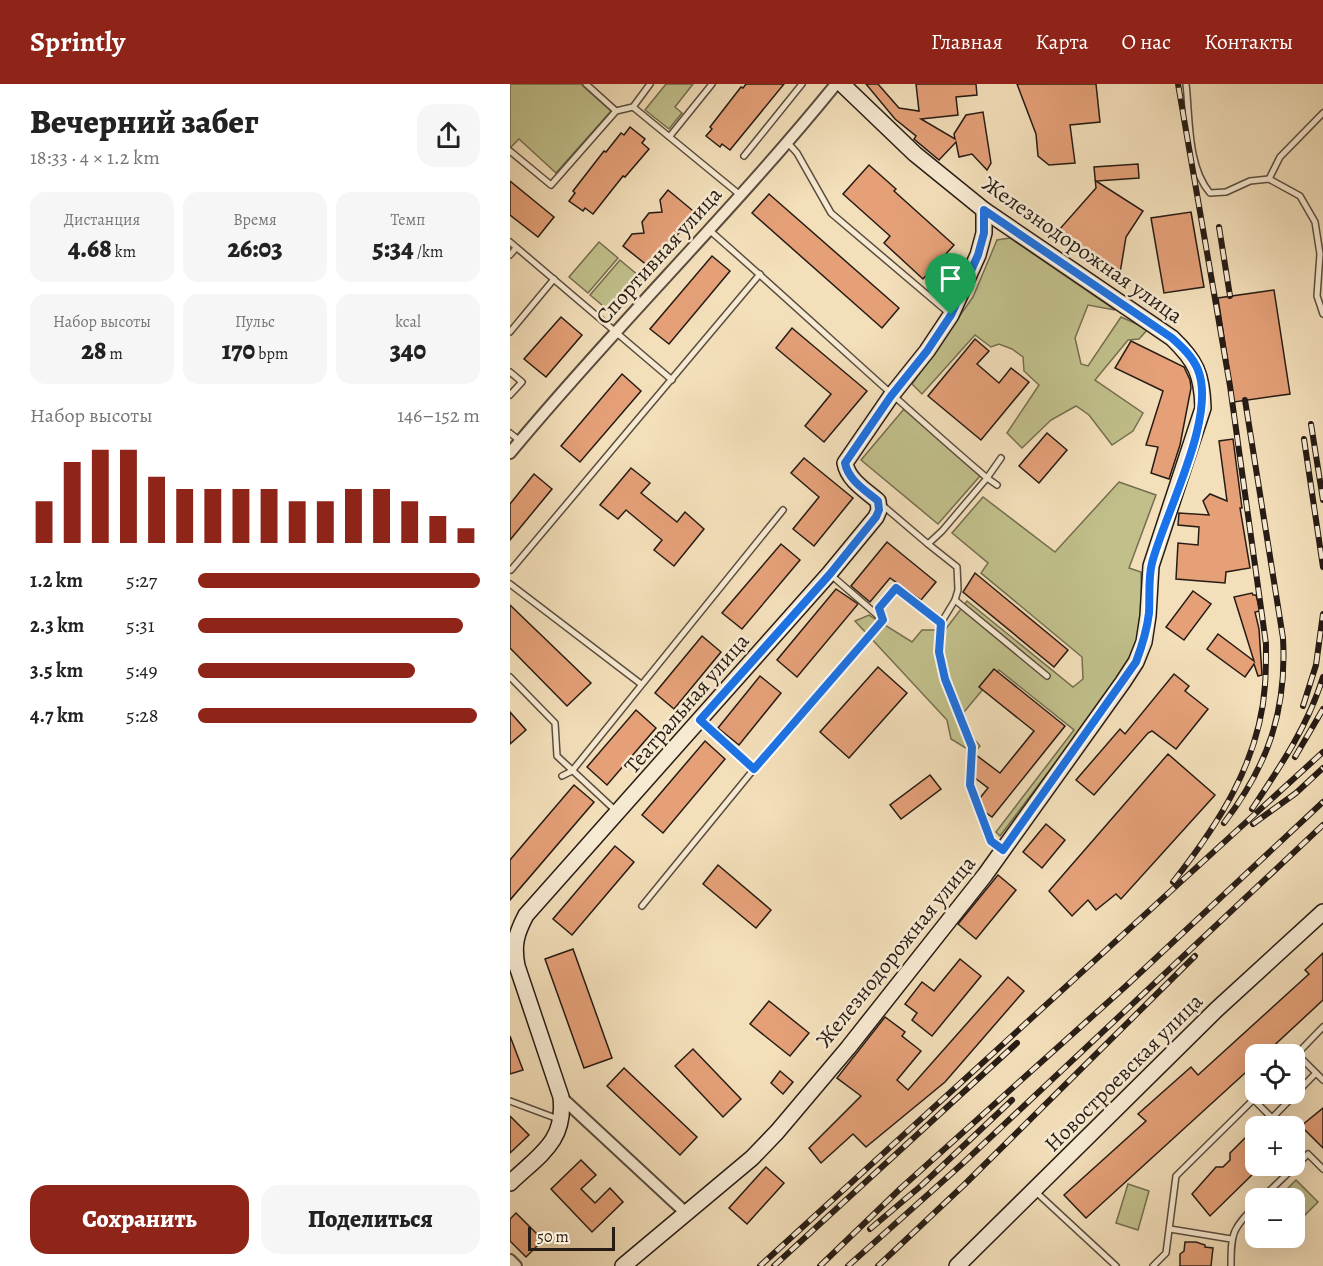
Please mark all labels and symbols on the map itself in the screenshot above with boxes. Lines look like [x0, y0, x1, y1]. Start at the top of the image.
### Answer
street label: Железнодорожная улица [976, 169, 1189, 331]
street label: Спортивная улица [589, 180, 729, 331]
pin [925, 253, 976, 315]
street label: Театральная улица [617, 626, 757, 780]
street label: Железнодорожная улица [809, 849, 983, 1054]
street label: Новостроевская улица [1038, 986, 1210, 1159]
scale bar [528, 1224, 615, 1252]

